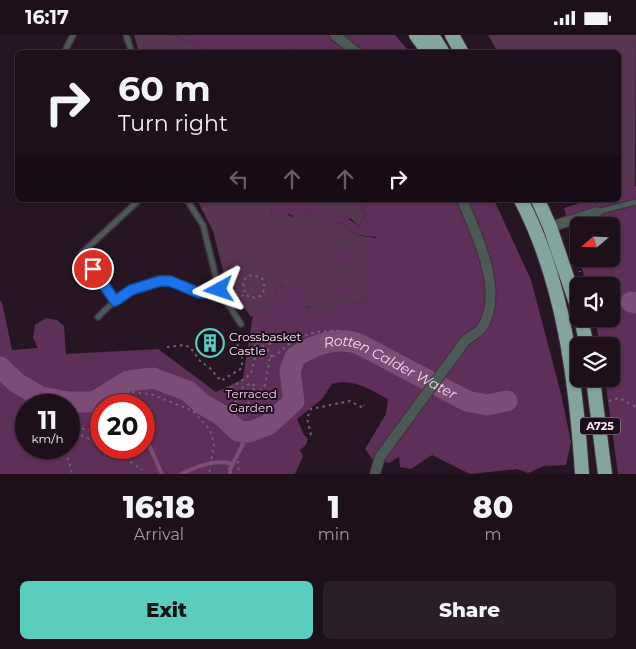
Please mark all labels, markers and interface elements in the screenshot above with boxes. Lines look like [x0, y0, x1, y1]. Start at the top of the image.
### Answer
text: 16:17 [25, 6, 69, 29]
text: 60 m [118, 67, 211, 110]
icon: right [35, 70, 100, 135]
text: Turn right [118, 110, 228, 137]
icon: left [225, 165, 253, 193]
icon: ahead [278, 165, 306, 193]
icon: ahead [331, 165, 359, 193]
icon: right [384, 165, 412, 193]
north arrow [570, 217, 620, 267]
map controls [570, 217, 620, 387]
pin [72, 248, 114, 290]
icon: arrive [79, 255, 107, 283]
position arrow [192, 263, 244, 315]
button: sound [570, 277, 620, 327]
building icon: Crossbasket Castle [195, 328, 225, 358]
place label: Crossbasket Castle [229, 329, 302, 358]
water label: Rotten Calder Water [322, 332, 460, 403]
button: layers [570, 337, 620, 387]
park label: Terraced Garden [225, 386, 277, 415]
speed limit sign: 20 [90, 394, 155, 459]
text: 11 [38, 405, 57, 435]
road number: A725 [580, 417, 620, 435]
text: km/h [31, 431, 64, 446]
text: 16:18 [123, 489, 195, 526]
text: 1 [328, 489, 340, 526]
text: 80 [473, 489, 513, 526]
text: Arrival [134, 525, 184, 544]
text: min [318, 525, 350, 544]
text: m [484, 525, 501, 544]
button: Exit [20, 581, 313, 639]
button: Share [323, 581, 616, 639]

